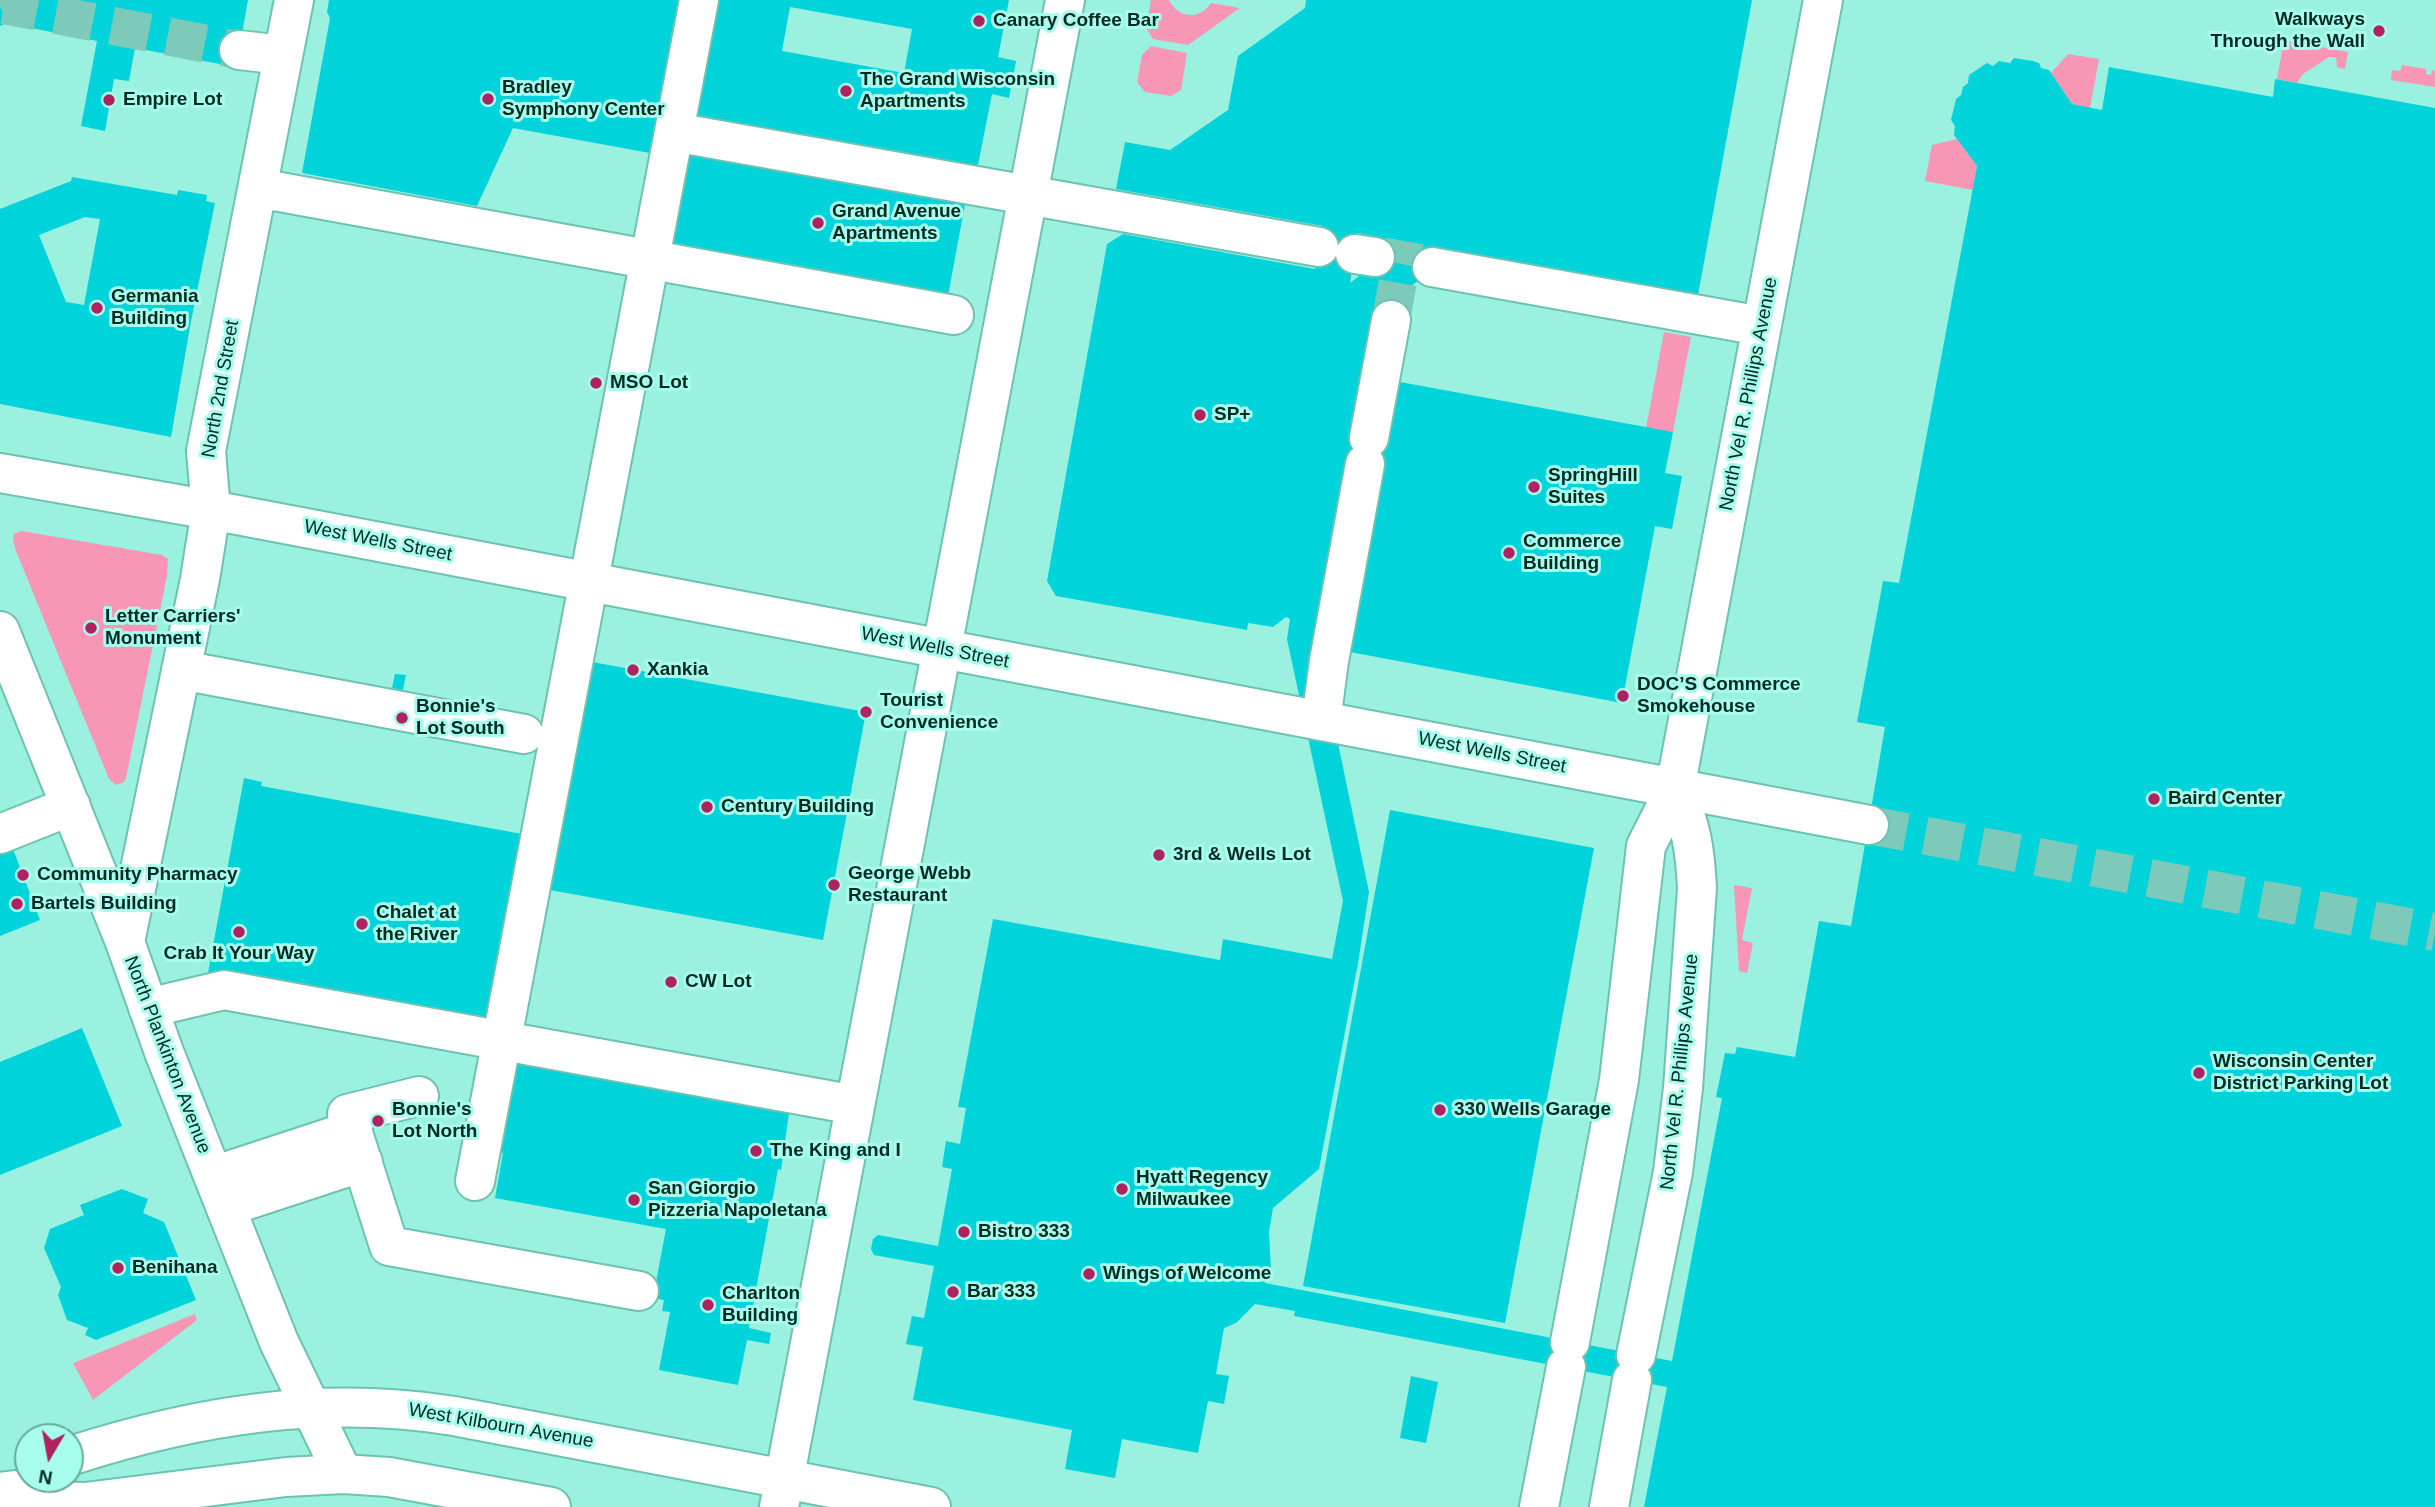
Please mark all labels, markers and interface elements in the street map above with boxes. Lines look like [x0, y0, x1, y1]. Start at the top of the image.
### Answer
place label: Walkways Through the Wall [2211, 9, 2365, 53]
place label: Canary Coffee Bar [993, 10, 1159, 32]
marker: Canary Coffee Bar [971, 13, 987, 29]
marker: Walkways Through the Wall [2371, 23, 2387, 39]
place label: The Grand Wisconsin Apartments [860, 69, 1055, 113]
place label: Bradley Symphony Center [502, 77, 665, 121]
marker: The Grand Wisconsin Apartments [838, 83, 854, 99]
place label: Empire Lot [123, 89, 222, 111]
marker: Bradley Symphony Center [480, 91, 496, 107]
marker: Empire Lot [101, 92, 117, 108]
place label: Grand Avenue Apartments [832, 201, 961, 245]
marker: Grand Avenue Apartments [810, 215, 826, 231]
street label: North Vel R. Phillips Avenue [1715, 275, 1783, 513]
place label: Germania Building [111, 286, 199, 330]
marker: Germania Building [89, 300, 105, 316]
street label: North 2nd Street [198, 318, 244, 460]
place label: MSO Lot [610, 372, 688, 394]
marker: MSO Lot [588, 375, 604, 391]
place label: SP+ [1214, 404, 1250, 426]
marker: SP+ [1192, 407, 1208, 423]
place label: SpringHill Suites [1548, 465, 1638, 509]
marker: SpringHill Suites [1526, 479, 1542, 495]
street label: West Wells Street [302, 515, 454, 567]
place label: Commerce Building [1523, 531, 1621, 575]
marker: Commerce Building [1501, 545, 1517, 561]
place label: Letter Carriers' Monument [105, 606, 240, 650]
marker: Letter Carriers' Monument [83, 620, 99, 636]
street label: West Wells Street [859, 622, 1011, 674]
place label: Xankia [647, 659, 708, 681]
marker: Xankia [625, 662, 641, 678]
place label: DOC’S Commerce Smokehouse [1637, 674, 1801, 718]
marker: DOC’S Commerce Smokehouse [1615, 688, 1631, 704]
place label: Tourist Convenience [880, 690, 998, 734]
place label: Bonnie's Lot South [416, 696, 505, 740]
marker: Tourist Convenience [858, 704, 874, 720]
marker: Bonnie's Lot South [394, 710, 410, 726]
street label: West Wells Street [1416, 727, 1568, 779]
place label: Baird Center [2168, 788, 2282, 810]
marker: Baird Center [2146, 791, 2162, 807]
place label: Century Building [721, 796, 874, 818]
marker: Century Building [699, 799, 715, 815]
place label: 3rd & Wells Lot [1173, 844, 1311, 866]
marker: 3rd & Wells Lot [1151, 847, 1167, 863]
place label: George Webb Restaurant [848, 863, 971, 907]
place label: Community Pharmacy [37, 864, 238, 886]
marker: Community Pharmacy [15, 867, 31, 883]
marker: George Webb Restaurant [826, 877, 842, 893]
place label: Bartels Building [31, 893, 177, 915]
marker: Bartels Building [9, 896, 25, 912]
place label: Chalet at the River [376, 902, 457, 946]
marker: Chalet at the River [354, 916, 370, 932]
marker: Crab It Your Way [231, 924, 247, 940]
place label: Crab It Your Way [164, 943, 314, 965]
street label: North Plankinton Avenue [119, 953, 215, 1157]
street label: North Vel R. Phillips Avenue [1656, 953, 1704, 1191]
place label: CW Lot [685, 971, 751, 993]
marker: CW Lot [663, 974, 679, 990]
place label: Wisconsin Center District Parking Lot [2213, 1051, 2388, 1095]
marker: Wisconsin Center District Parking Lot [2191, 1065, 2207, 1081]
place label: Bonnie's Lot North [392, 1099, 477, 1143]
place label: 330 Wells Garage [1454, 1099, 1611, 1121]
marker: 330 Wells Garage [1432, 1102, 1448, 1118]
marker: Bonnie's Lot North [370, 1113, 386, 1129]
place label: The King and I [770, 1140, 901, 1162]
marker: The King and I [748, 1143, 764, 1159]
place label: Hyatt Regency Milwaukee [1136, 1167, 1268, 1211]
place label: San Giorgio Pizzeria Napoletana [648, 1178, 826, 1222]
marker: Hyatt Regency Milwaukee [1114, 1181, 1130, 1197]
marker: San Giorgio Pizzeria Napoletana [626, 1192, 642, 1208]
place label: Bistro 333 [978, 1221, 1070, 1243]
marker: Bistro 333 [956, 1224, 972, 1240]
place label: Benihana [132, 1257, 218, 1279]
marker: Benihana [110, 1260, 126, 1276]
place label: Wings of Welcome [1103, 1263, 1271, 1285]
marker: Wings of Welcome [1081, 1266, 1097, 1282]
place label: Bar 333 [967, 1281, 1036, 1303]
place label: Charlton Building [722, 1283, 800, 1327]
marker: Bar 333 [945, 1284, 961, 1300]
marker: Charlton Building [700, 1297, 716, 1313]
street label: West Kilbourn Avenue [407, 1399, 595, 1453]
north arrow [14, 1423, 84, 1493]
text: N [37, 1466, 54, 1489]

